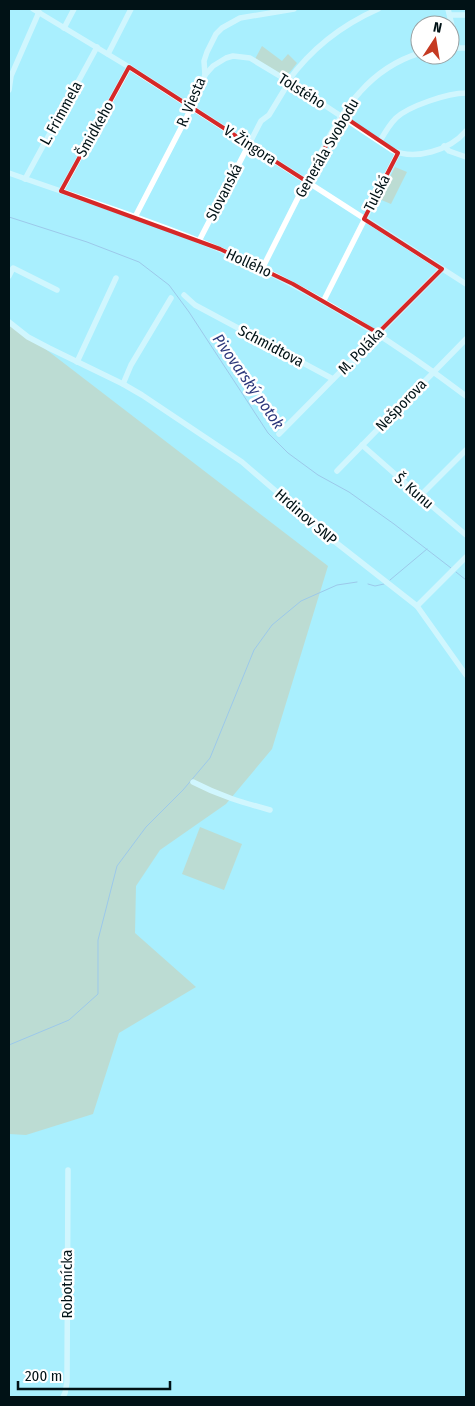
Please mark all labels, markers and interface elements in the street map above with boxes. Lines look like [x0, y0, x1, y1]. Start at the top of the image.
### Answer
north arrow [410, 15, 460, 65]
text: N [432, 19, 443, 37]
street label: Tolstého [275, 70, 329, 113]
street label: R. Viesta [173, 74, 209, 130]
street label: L. Frimmela [36, 78, 86, 148]
street label: Generála Svobodu [291, 95, 363, 201]
street label: Šmidkeho [72, 98, 118, 160]
street label: V. Žingora [220, 121, 280, 169]
street label: Slovanská [202, 161, 246, 223]
street label: Tulská [360, 172, 394, 214]
street label: Hollého [223, 245, 275, 281]
street label: Schmidtova [235, 321, 307, 371]
street label: M. Poláka [334, 324, 388, 378]
water label: Pivovarský potok [209, 330, 288, 433]
street label: Nešporova [372, 375, 430, 435]
street label: Š. Kunu [391, 469, 437, 513]
street label: Hrdinov SNP [271, 485, 341, 549]
street label: Robotnícka [58, 1250, 76, 1318]
scale bar [18, 1358, 170, 1390]
text: 200 m [25, 1367, 62, 1385]

